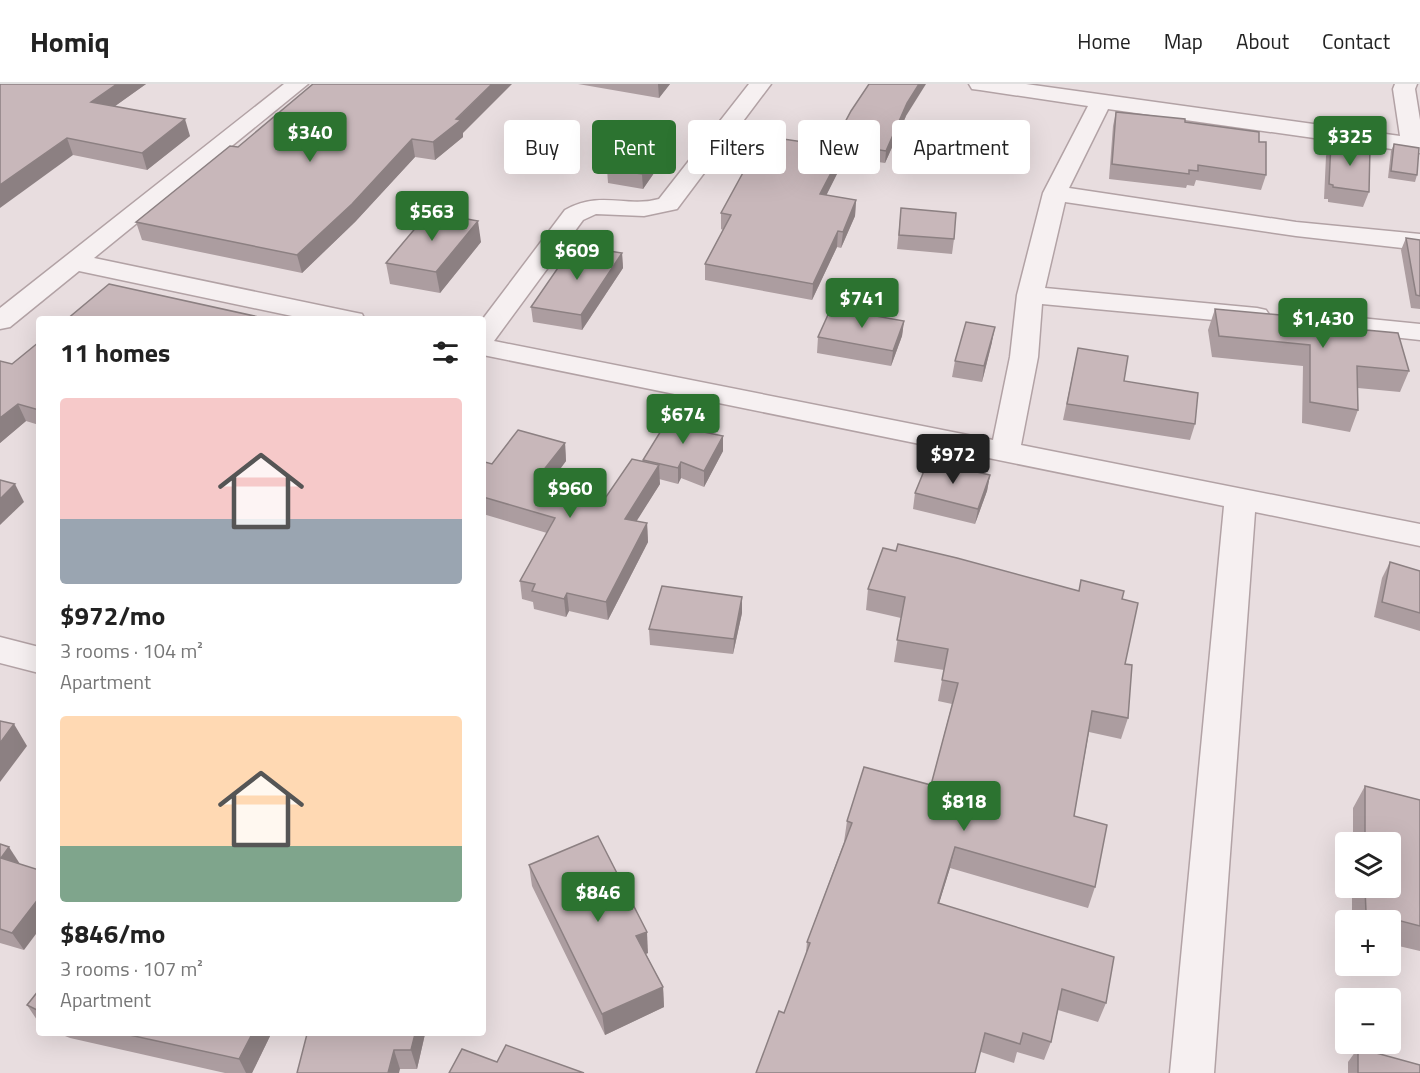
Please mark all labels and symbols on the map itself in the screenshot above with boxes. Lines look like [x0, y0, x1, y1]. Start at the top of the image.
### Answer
pin: $340 [274, 112, 346, 163]
pin: $325 [1314, 116, 1386, 167]
pin: $563 [396, 191, 468, 242]
pin: $609 [541, 230, 613, 281]
pin: $741 [826, 278, 898, 329]
pin: $1,430 [1274, 298, 1372, 349]
pin: $674 [647, 394, 719, 445]
pin: $972 [917, 434, 989, 485]
pin: $960 [534, 468, 606, 519]
pin: $818 [928, 781, 1000, 832]
pin: $846 [562, 872, 634, 923]

